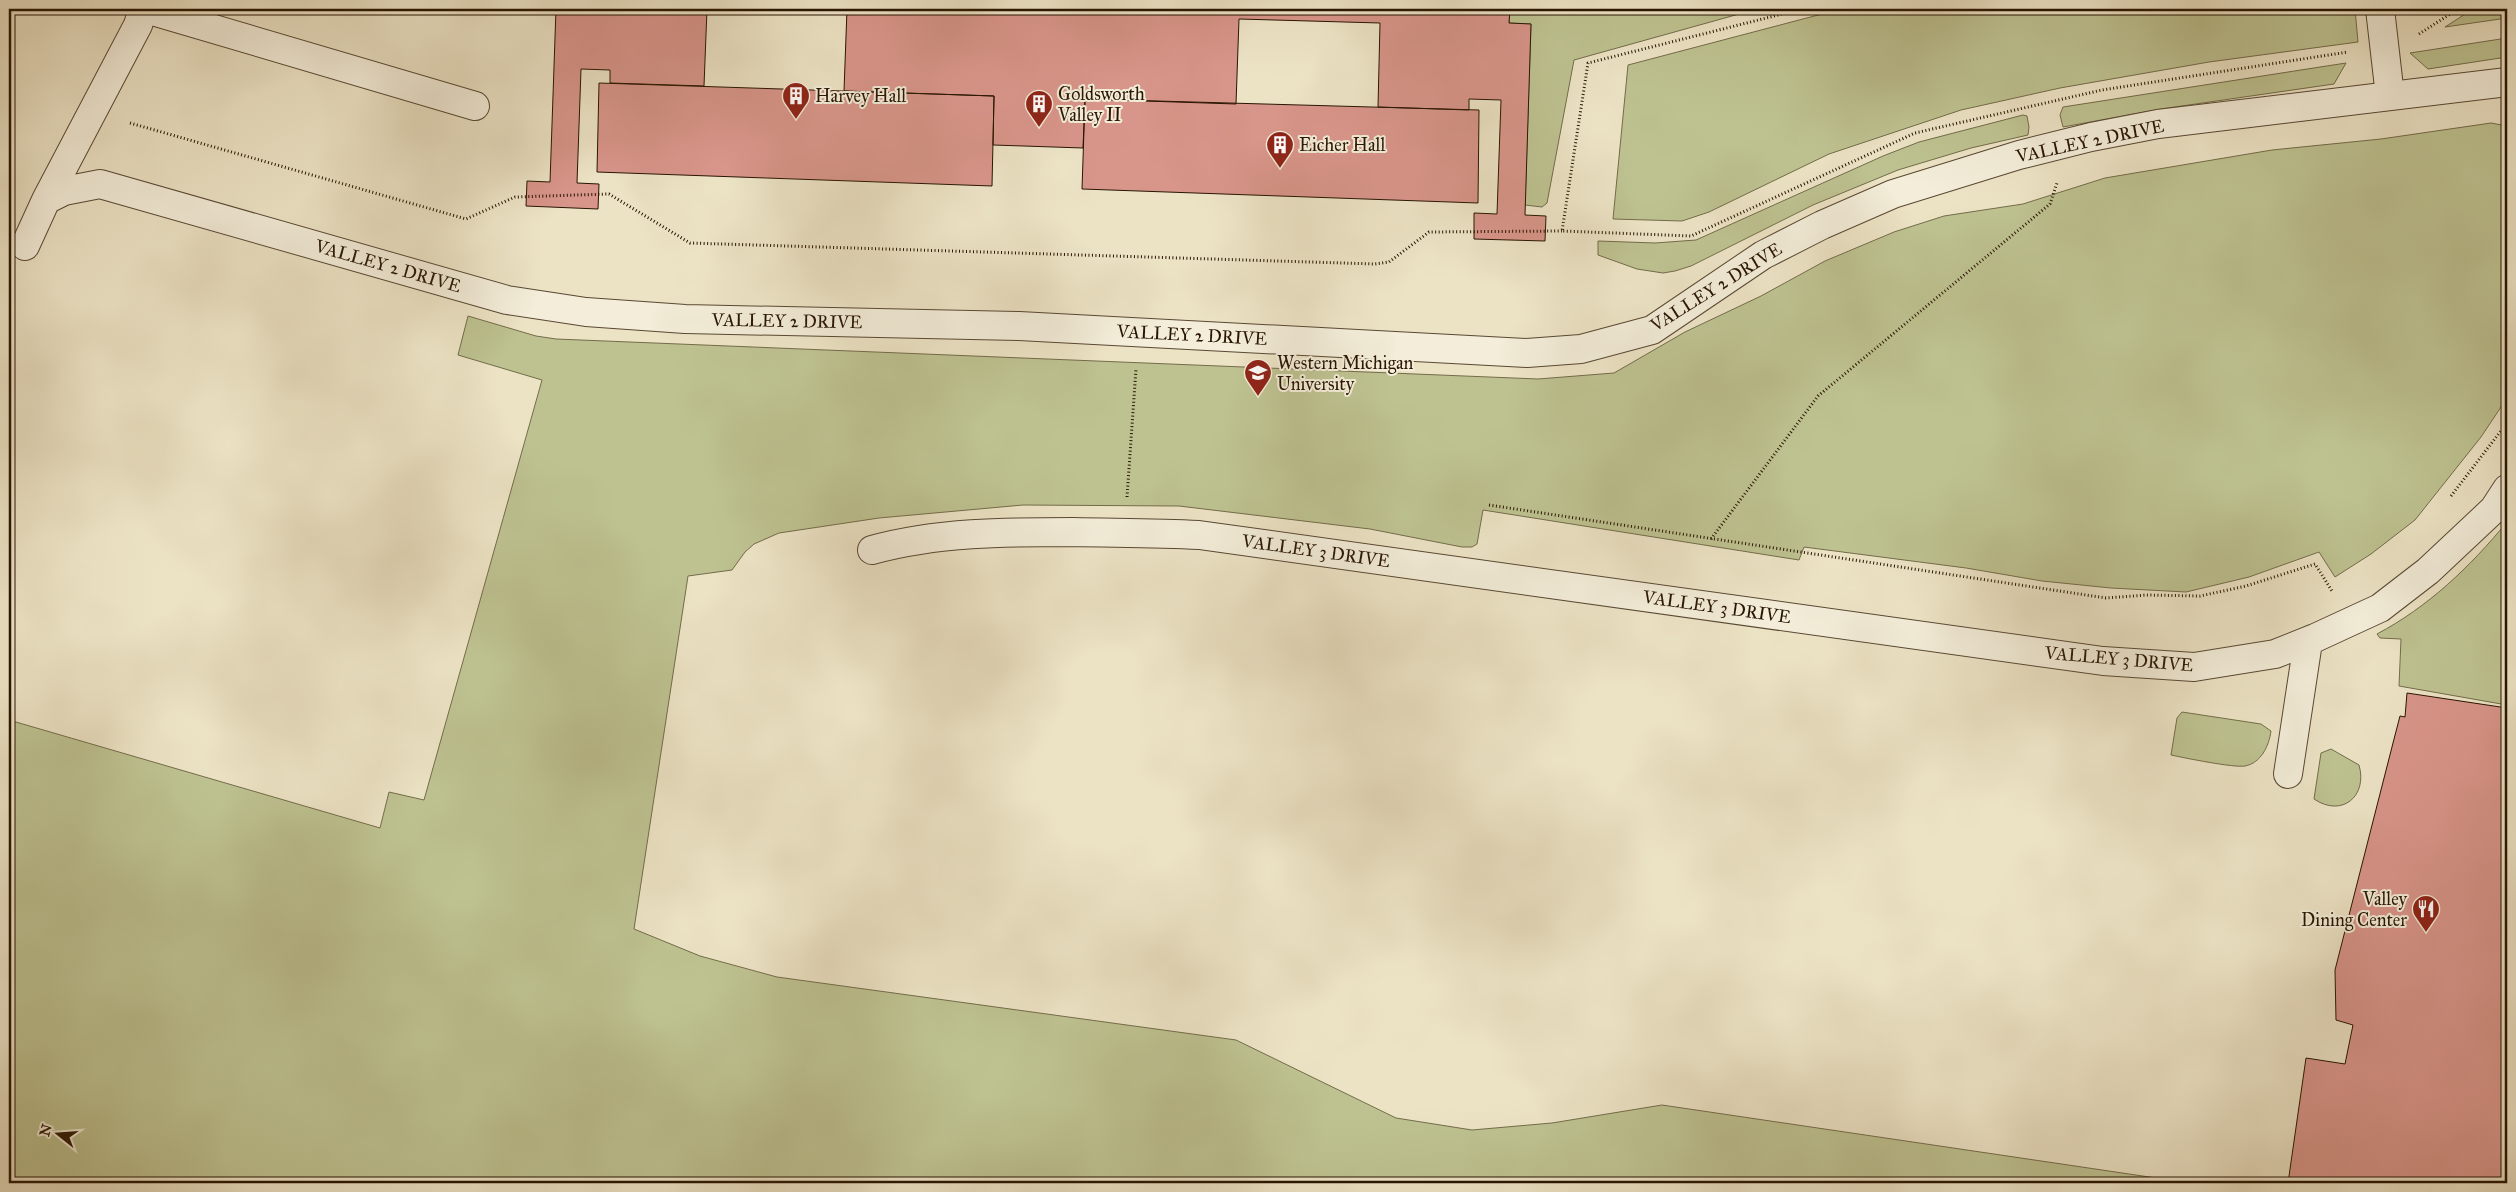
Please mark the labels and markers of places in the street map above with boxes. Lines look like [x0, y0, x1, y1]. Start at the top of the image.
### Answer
building icon: Harvey Hall [781, 81, 811, 120]
place label: Goldsworth Valley II [1057, 83, 1145, 126]
place label: Harvey Hall [815, 85, 906, 107]
building icon: Goldsworth Valley II [1024, 89, 1054, 128]
building icon: Eicher Hall [1265, 130, 1295, 169]
place label: Eicher Hall [1299, 134, 1385, 156]
place label: Western Michigan University [1277, 352, 1414, 395]
school or university icon: Western Michigan University [1243, 358, 1273, 397]
place label: Valley Dining Center [2301, 888, 2408, 932]
restaurant icon: Valley Dining Center [2411, 894, 2441, 933]

